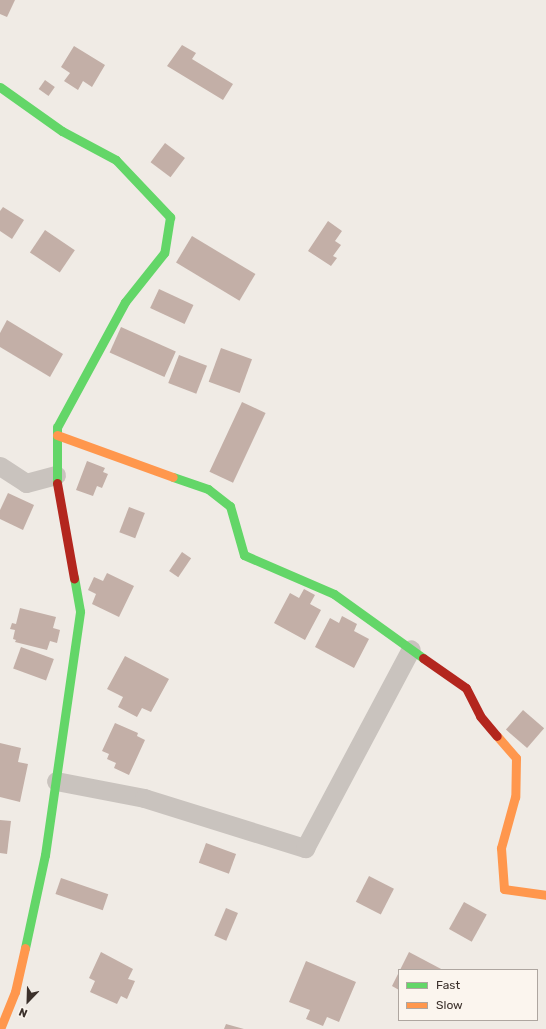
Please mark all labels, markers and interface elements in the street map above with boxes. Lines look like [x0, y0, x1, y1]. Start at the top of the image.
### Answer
legend [398, 969, 538, 1021]
text: Fast [436, 978, 460, 992]
north arrow [8, 981, 48, 1021]
text: Slow [436, 998, 463, 1012]
text: N [17, 1005, 29, 1020]

